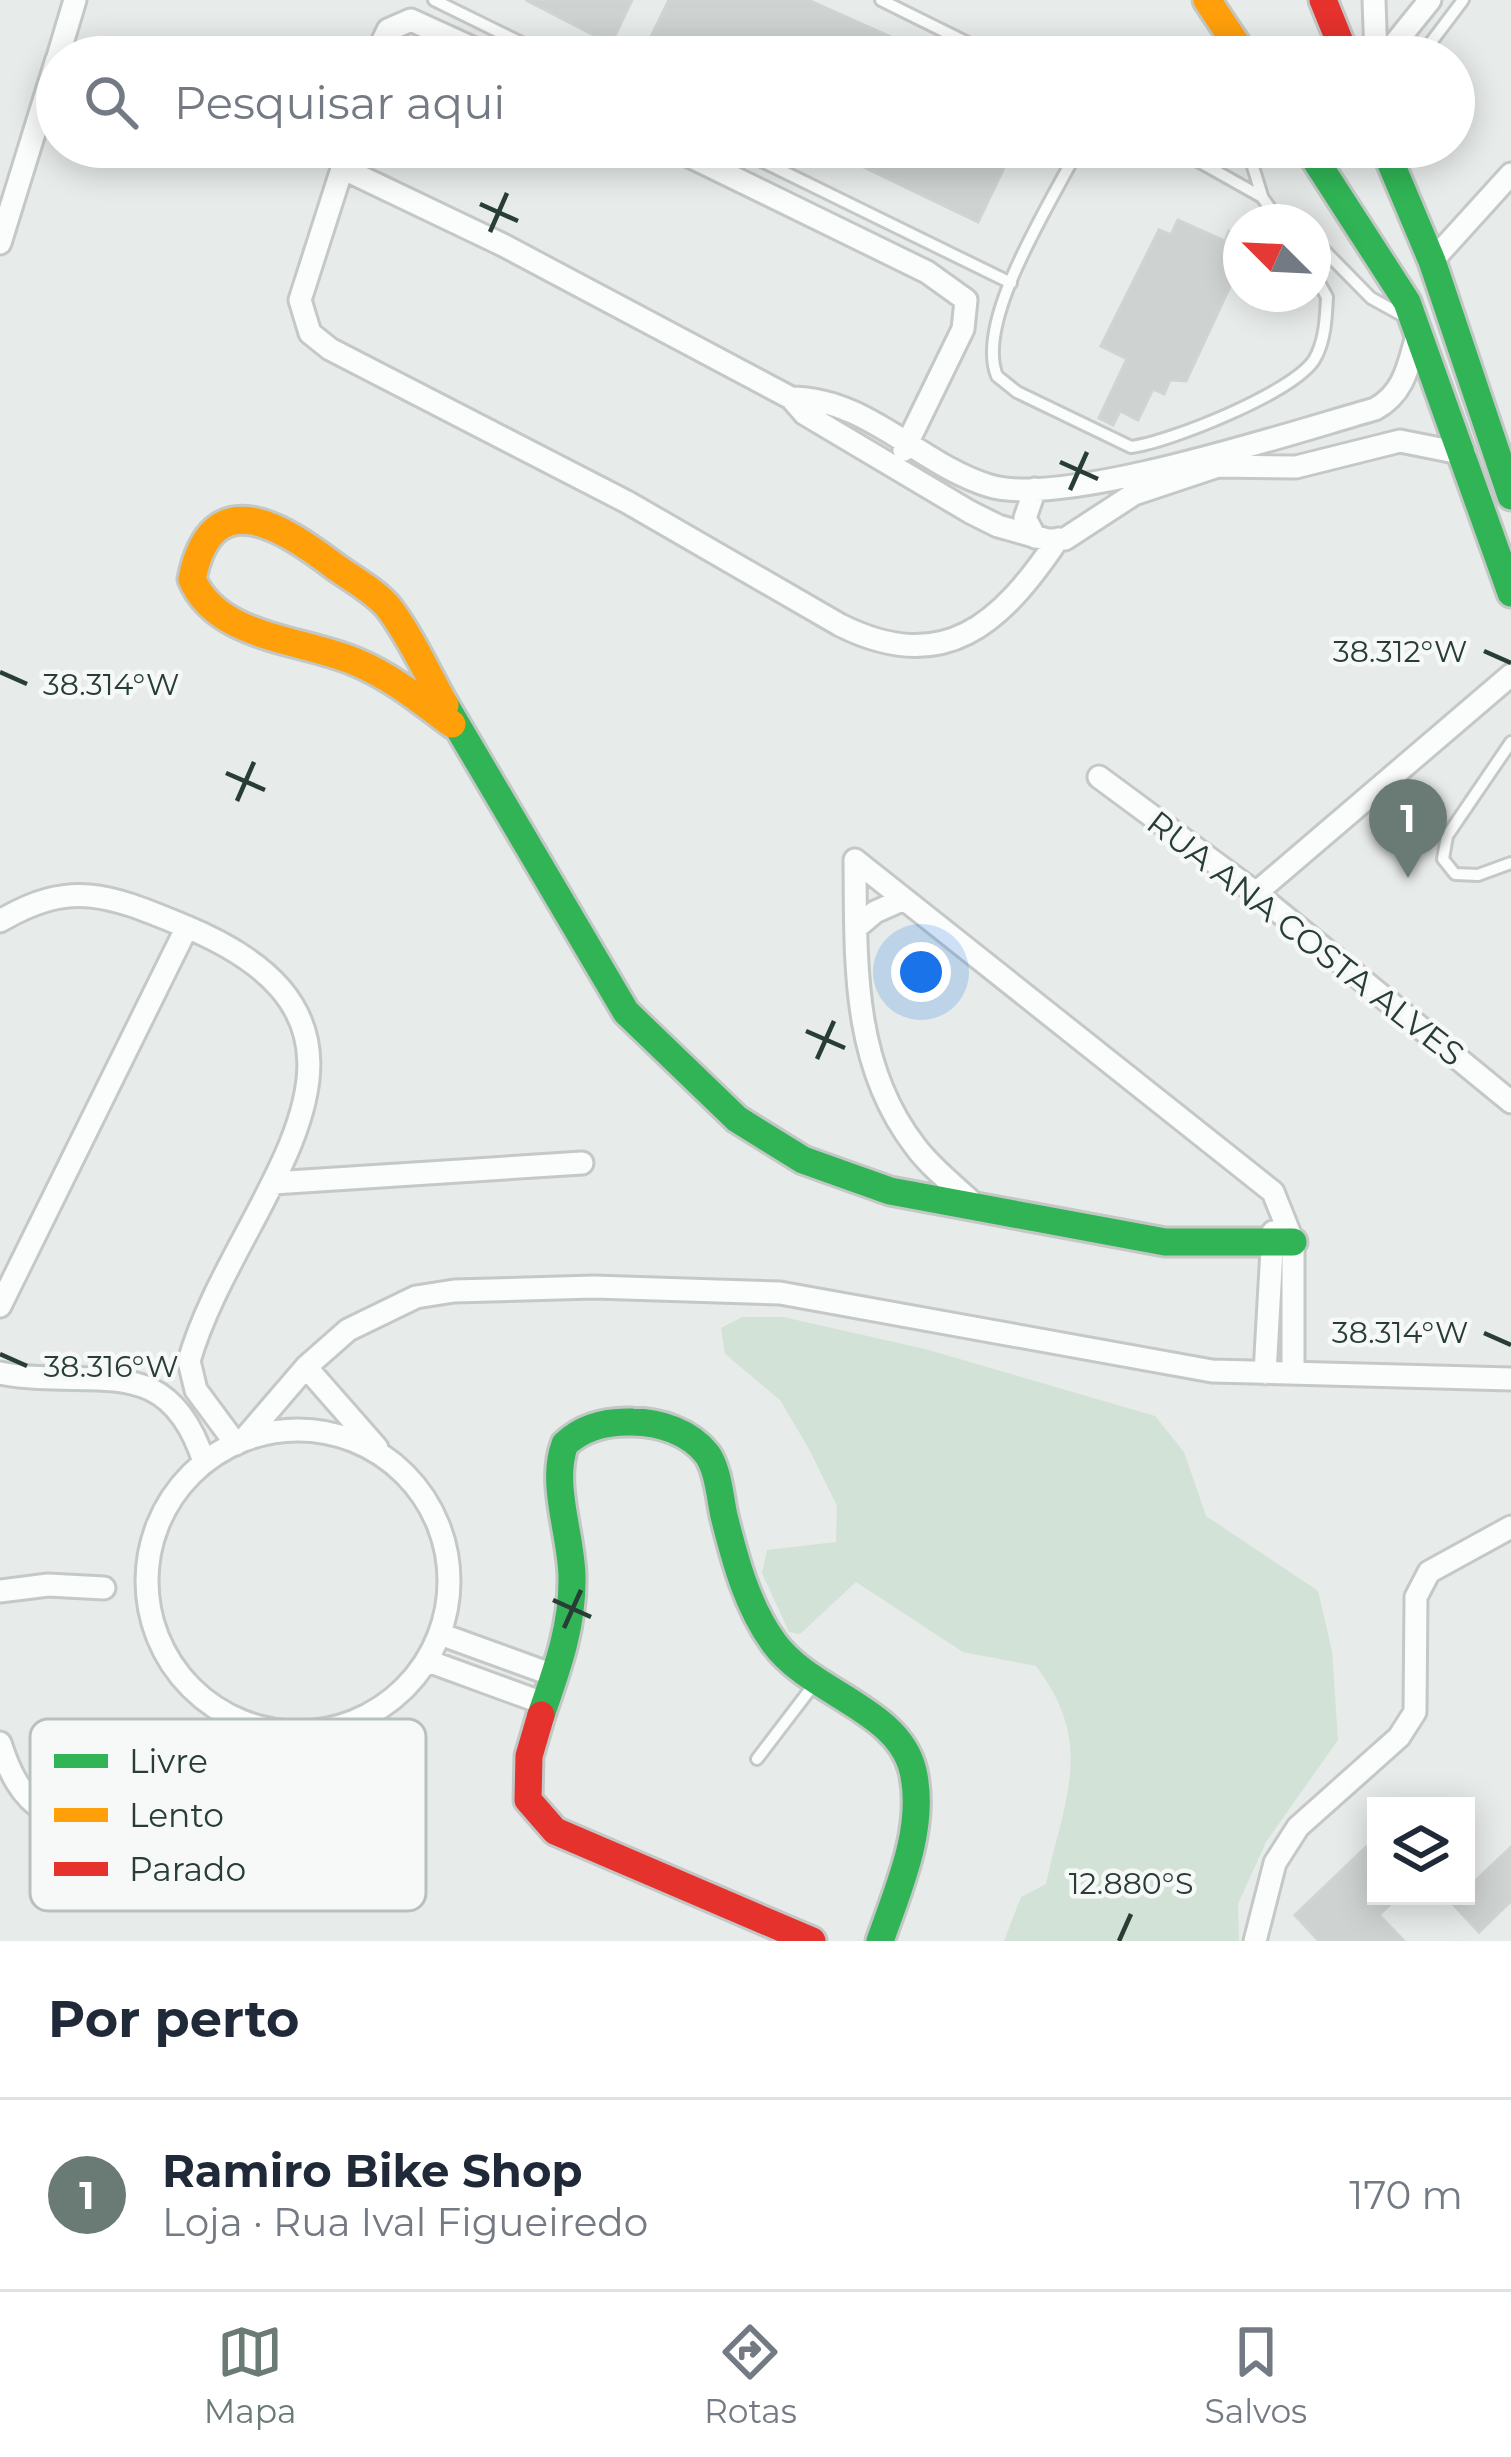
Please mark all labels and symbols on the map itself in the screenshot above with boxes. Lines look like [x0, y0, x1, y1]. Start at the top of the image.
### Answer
north arrow [1223, 204, 1331, 312]
text: 38.312°W [1333, 633, 1467, 670]
text: 38.314°W [43, 666, 179, 703]
pin: 1 [1369, 779, 1447, 878]
street label: RUA ANA COSTA ALVES [1140, 802, 1472, 1074]
your location [891, 942, 951, 1002]
text: 38.314°W [1332, 1314, 1468, 1351]
text: 38.316°W [43, 1348, 179, 1385]
legend [30, 1719, 426, 1911]
text: Livre [129, 1741, 208, 1781]
text: Lento [129, 1795, 224, 1835]
text: Parado [129, 1849, 246, 1889]
text: 12.880°S [1069, 1865, 1193, 1902]

